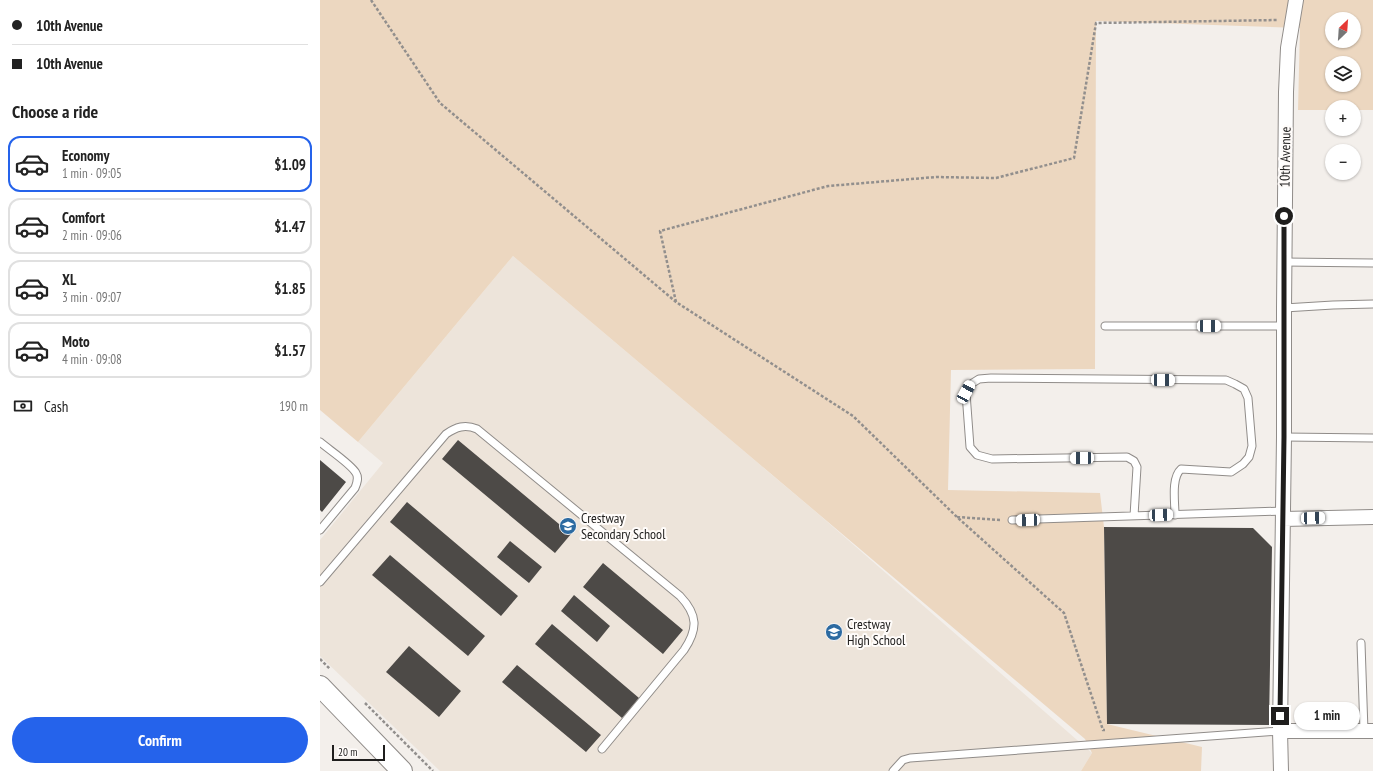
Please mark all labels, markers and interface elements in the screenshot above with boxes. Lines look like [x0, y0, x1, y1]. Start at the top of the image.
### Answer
north arrow [1325, 12, 1361, 48]
map controls [1325, 12, 1361, 180]
text: 10th Avenue [36, 16, 103, 35]
text: 10th Avenue [36, 54, 103, 73]
button: layers [1325, 56, 1361, 92]
text: Choose a ride [12, 100, 98, 123]
button: + [1325, 100, 1361, 136]
street label: 10th Avenue [1275, 126, 1295, 187]
button: − [1325, 144, 1361, 180]
icon: car [14, 146, 50, 182]
text: Economy [62, 146, 110, 165]
text: $1.09 [274, 155, 306, 174]
text: 1 min · 09:05 [62, 165, 122, 182]
route start [1275, 207, 1293, 225]
icon: car [14, 208, 50, 244]
text: Comfort [62, 208, 105, 227]
text: $1.47 [274, 217, 306, 236]
text: 2 min · 09:06 [62, 227, 122, 244]
icon: car [14, 270, 50, 306]
text: XL [62, 270, 76, 289]
text: $1.85 [274, 279, 306, 298]
text: 3 min · 09:07 [62, 289, 122, 306]
car [1197, 320, 1221, 332]
icon: car [14, 332, 50, 368]
text: Moto [62, 332, 90, 351]
text: $1.57 [274, 341, 306, 360]
text: 4 min · 09:08 [62, 351, 122, 368]
car [1151, 374, 1175, 386]
car [955, 379, 977, 405]
icon: cash [12, 395, 34, 417]
text: Cash [44, 397, 68, 416]
text: 190 m [279, 398, 308, 415]
car [1070, 452, 1094, 464]
place label: Crestway Secondary School [581, 509, 666, 543]
car [1149, 509, 1173, 521]
car [1301, 512, 1325, 524]
car [1016, 514, 1040, 526]
school or university icon: Crestway Secondary School [558, 516, 578, 536]
place label: Crestway High School [847, 615, 906, 649]
school or university icon: Crestway High School [824, 622, 844, 642]
callout: 1 min [1294, 702, 1360, 730]
route end [1271, 707, 1289, 725]
text: 1 min [1314, 707, 1340, 724]
button: Confirm [12, 717, 308, 763]
scale bar [332, 743, 385, 762]
text: 20 m [338, 745, 357, 759]

